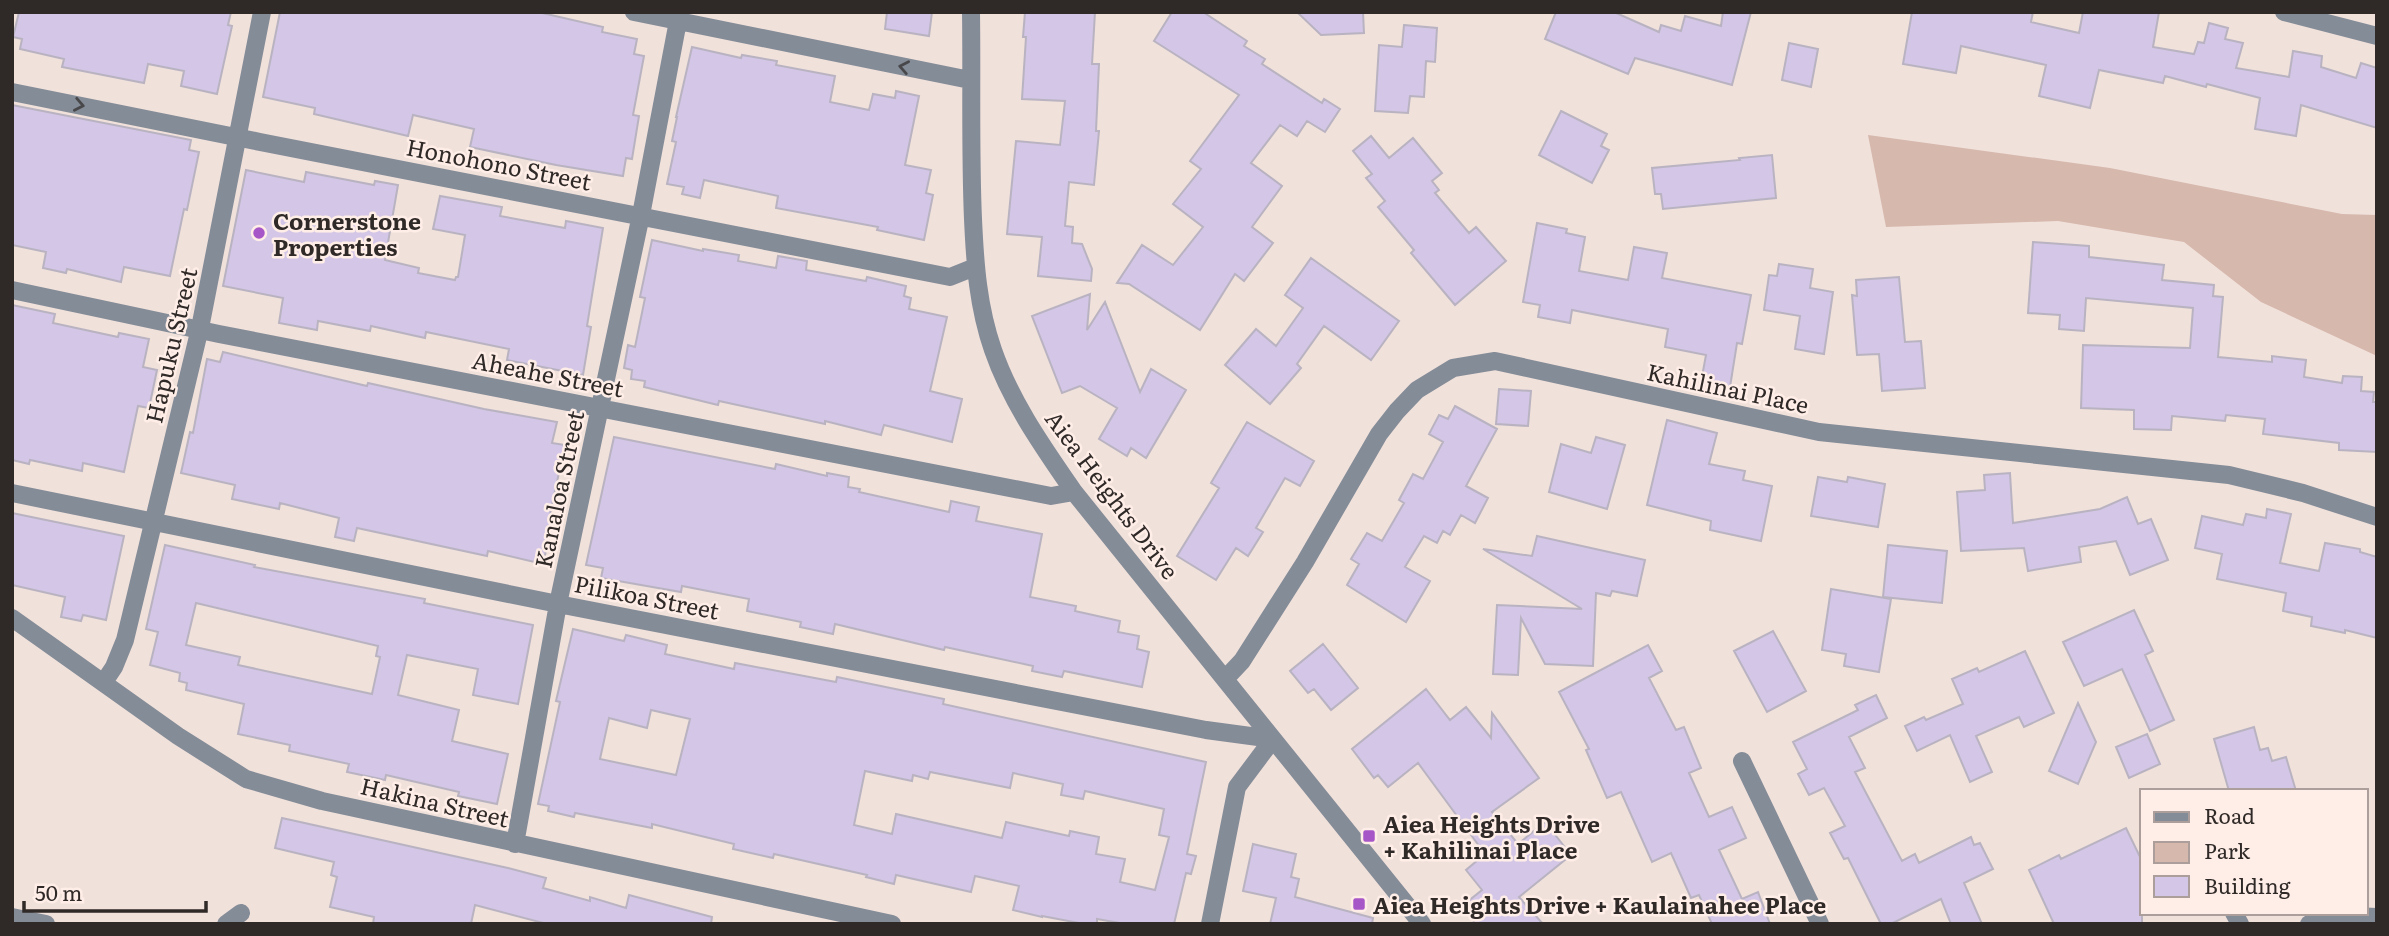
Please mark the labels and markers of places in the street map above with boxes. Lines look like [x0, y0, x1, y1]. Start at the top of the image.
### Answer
place label: Cornerstone Properties [273, 203, 421, 263]
marker: Cornerstone Properties [251, 225, 267, 241]
place label: Aiea Heights Drive + Kahilinai Place [1383, 806, 1600, 866]
marker: Aiea Heights Drive + Kahilinai Place [1361, 828, 1377, 844]
place label: Aiea Heights Drive + Kaulainahee Place [1373, 887, 1826, 921]
marker: Aiea Heights Drive + Kaulainahee Place [1351, 896, 1367, 912]

